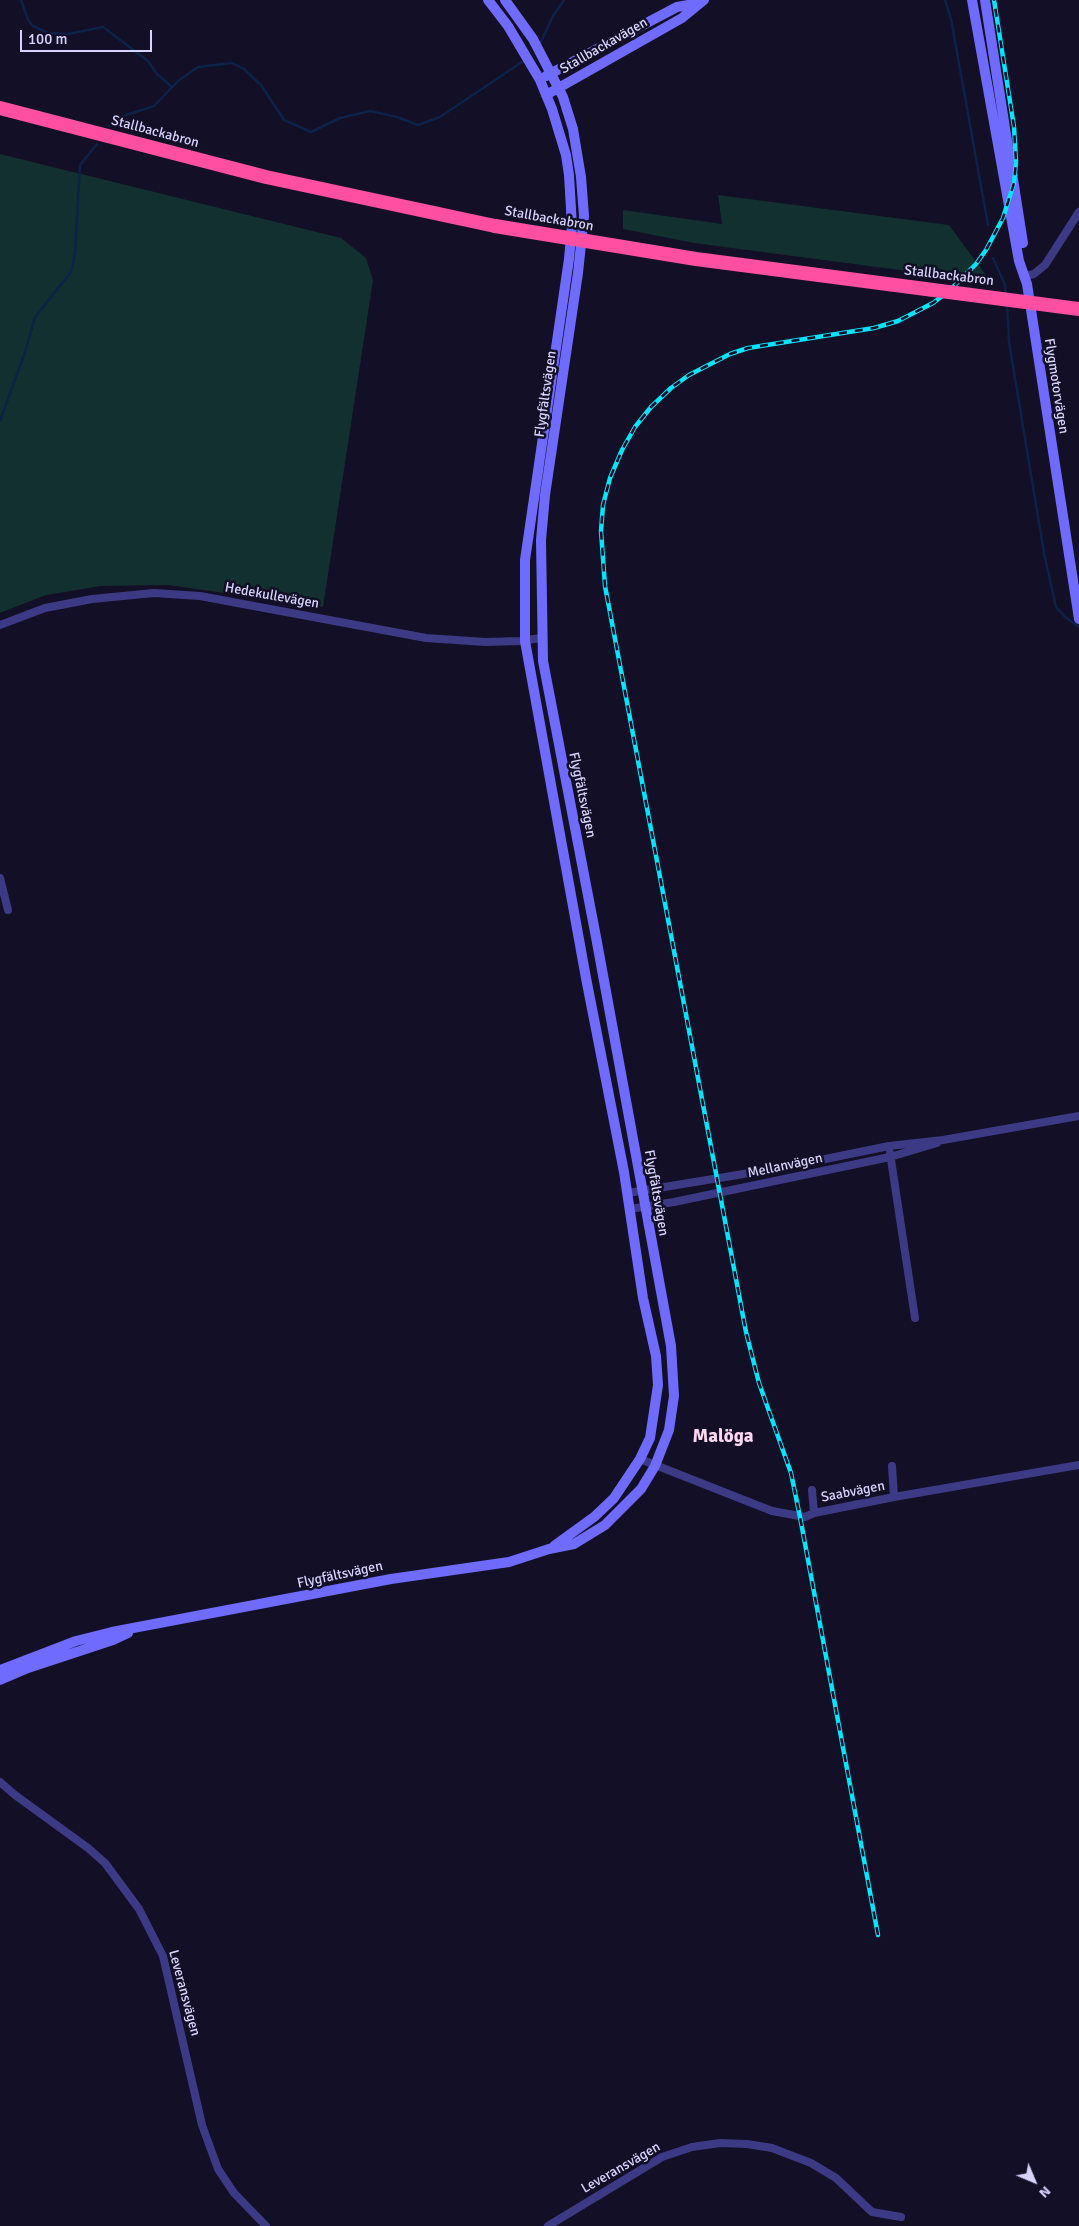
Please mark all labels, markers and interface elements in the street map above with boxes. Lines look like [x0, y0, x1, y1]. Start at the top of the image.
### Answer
street label: Stallbackavägen [557, 14, 651, 78]
scale bar [22, 20, 155, 52]
text: 100 m [28, 30, 68, 48]
street label: Stallbackabron [109, 112, 201, 152]
street label: Stallbackabron [503, 203, 595, 235]
street label: Stallbackabron [903, 262, 995, 290]
street label: Flygmotorvägen [1040, 337, 1072, 435]
street label: Flygfältsvägen [532, 350, 560, 438]
street label: Hedekullevägen [224, 579, 320, 613]
street label: Flygfältsvägen [565, 751, 599, 839]
street label: Flygfältsvägen [640, 1149, 672, 1237]
street label: Mellanvägen [746, 1150, 824, 1182]
district label: Malöga [692, 1426, 754, 1448]
street label: Saabvägen [820, 1478, 886, 1506]
street label: Flygfältsvägen [296, 1558, 384, 1592]
street label: Leveransvägen [164, 1948, 204, 2038]
street label: Leveransvägen [579, 2139, 663, 2197]
north arrow [1009, 2156, 1059, 2206]
text: N [1036, 2183, 1054, 2201]

